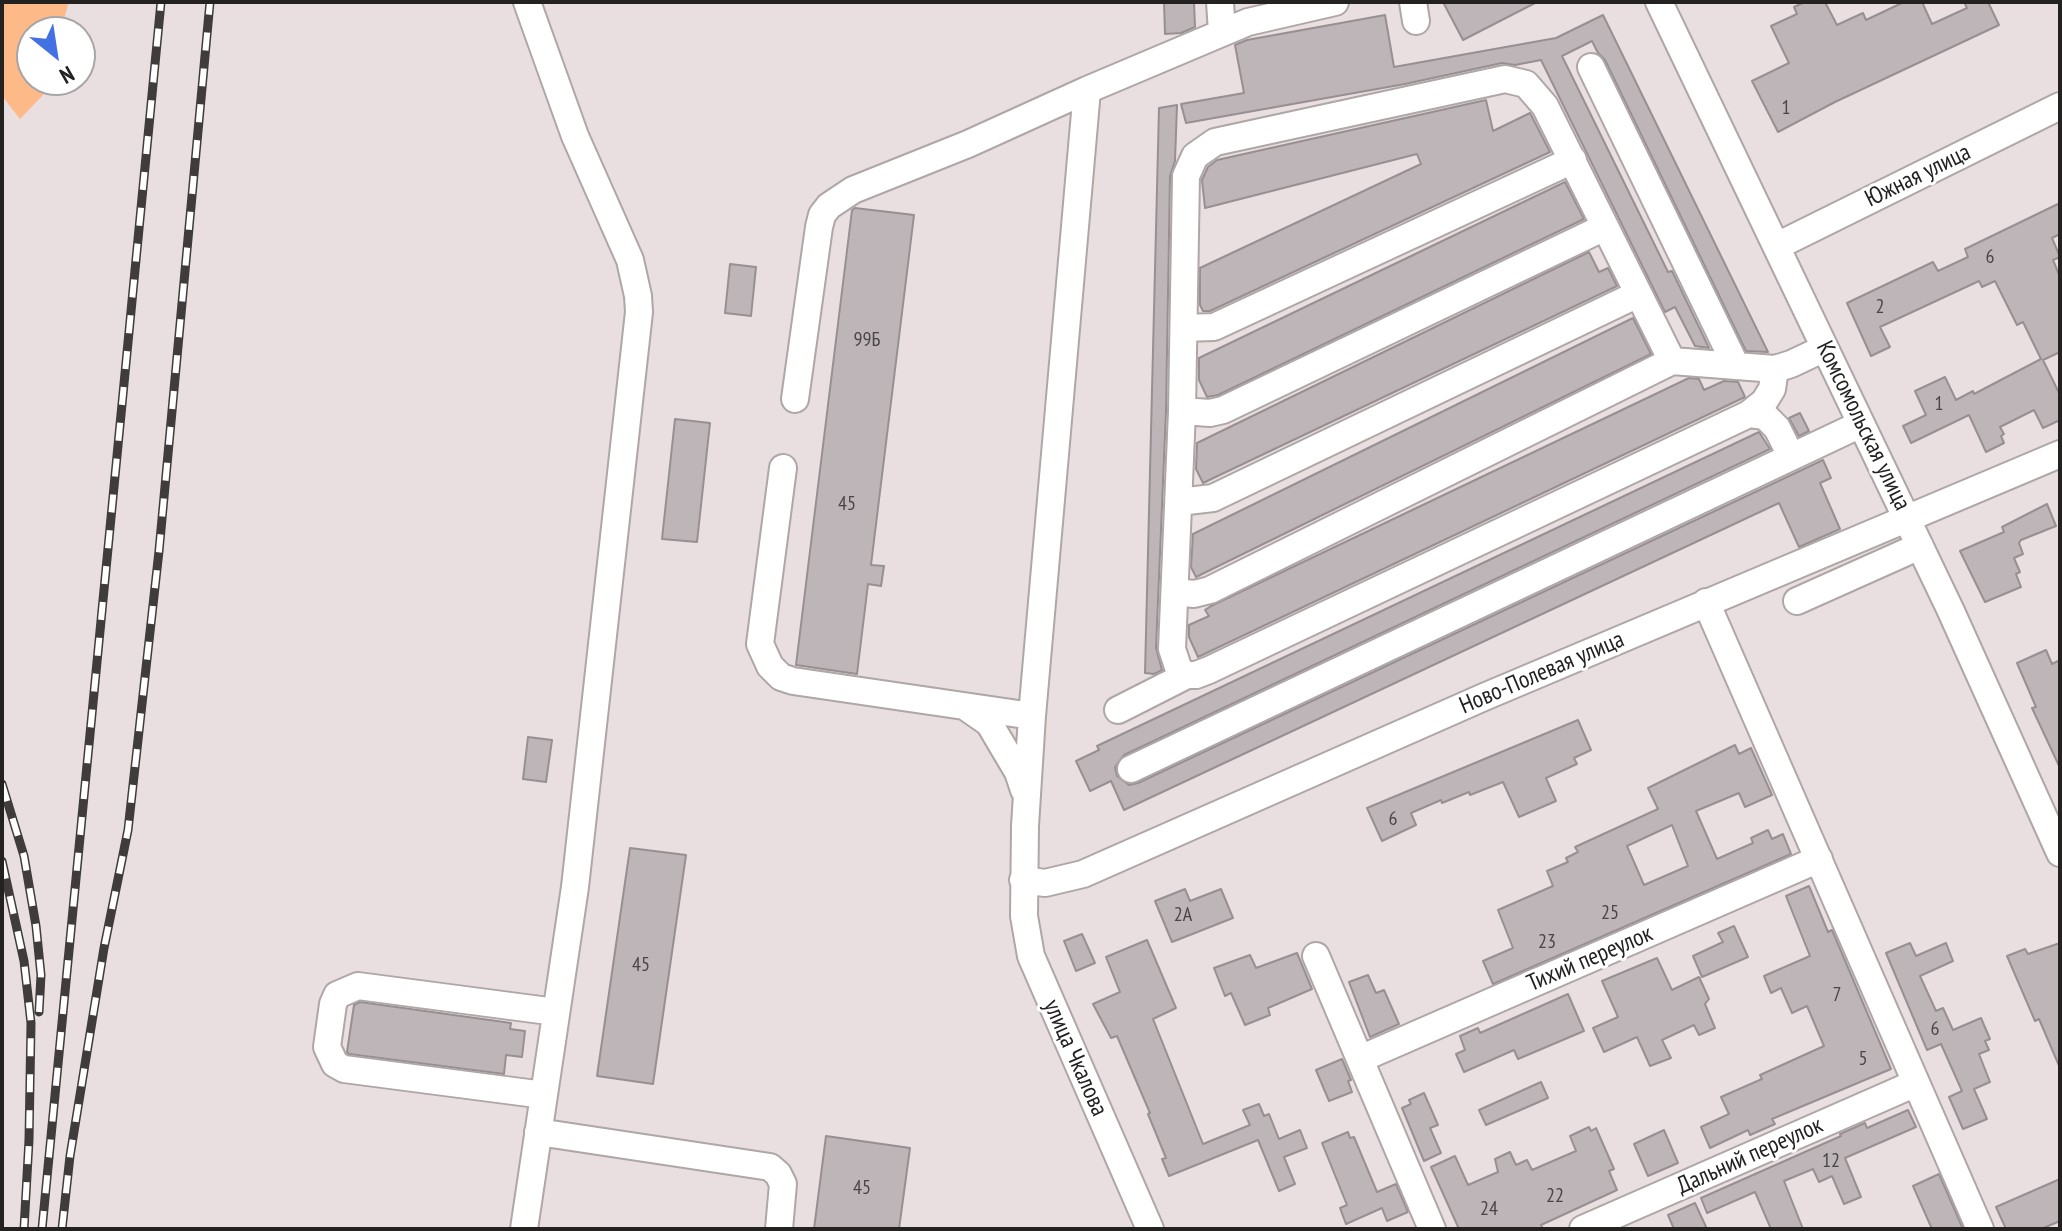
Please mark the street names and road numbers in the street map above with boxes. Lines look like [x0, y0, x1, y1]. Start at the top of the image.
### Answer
street label: Южная улица [1861, 138, 1975, 214]
street label: Комсомольская улица [1810, 337, 1916, 515]
street label: Ново-Полевая улица [1455, 625, 1629, 721]
street label: Тихий переулок [1523, 920, 1657, 998]
street label: улица Чкалова [1037, 995, 1113, 1121]
street label: Дальний переулок [1673, 1111, 1827, 1201]

